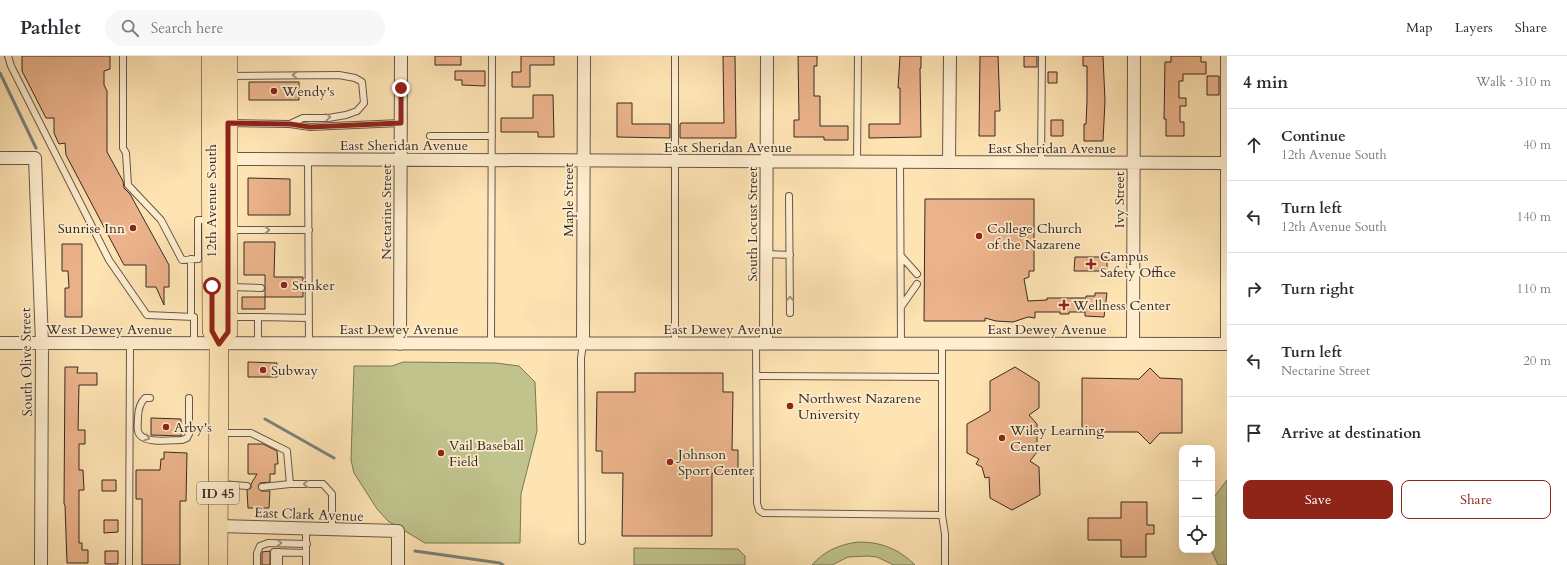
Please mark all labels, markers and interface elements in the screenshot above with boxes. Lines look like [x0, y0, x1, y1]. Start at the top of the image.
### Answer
search box [105, 10, 385, 46]
text: Pathlet [20, 15, 81, 41]
icon: search [119, 17, 141, 39]
text: Search here [151, 18, 223, 38]
text: Map [1406, 18, 1433, 37]
text: Layers [1455, 18, 1493, 37]
text: Share [1515, 18, 1547, 37]
one-way arrow [292, 71, 298, 79]
text: 4 min [1243, 71, 1288, 94]
text: Walk · 310 m [1476, 73, 1551, 91]
route end [392, 79, 410, 97]
place label: Wendy's [281, 82, 335, 101]
marker: Wendy's [269, 86, 279, 96]
one-way arrow [325, 113, 331, 122]
text: Continue [1281, 126, 1346, 146]
icon: ahead [1243, 134, 1265, 156]
street label: East Sheridan Avenue [340, 136, 468, 155]
text: 40 m [1523, 136, 1551, 154]
street label: East Sheridan Avenue [664, 138, 792, 157]
street label: East Sheridan Avenue [988, 139, 1116, 158]
street label: 12th Avenue South [202, 144, 221, 258]
text: 12th Avenue South [1281, 146, 1387, 164]
street label: Maple Street [559, 162, 578, 237]
street label: Nectarine Street [377, 163, 396, 260]
street label: South Locust Street [743, 166, 762, 281]
street label: Ivy Street [1110, 171, 1129, 228]
text: Turn left [1281, 198, 1342, 218]
icon: left [1243, 206, 1265, 228]
text: 140 m [1517, 208, 1551, 226]
text: 12th Avenue South [1281, 218, 1387, 236]
place label: Sunrise Inn [58, 219, 125, 238]
place label: College Church of the Nazarene [987, 219, 1082, 254]
marker: Sunrise Inn [128, 223, 138, 233]
one-way arrow [264, 226, 270, 234]
marker: College Church of the Nazarene [974, 231, 984, 241]
place label: Campus Safety Office [1100, 247, 1176, 282]
marker: Campus Safety Office [1085, 258, 1097, 270]
place label: Stinker [292, 276, 335, 295]
route start [203, 277, 221, 295]
icon: right [1243, 278, 1265, 300]
text: Turn right [1281, 279, 1354, 299]
marker: Stinker [279, 280, 289, 290]
text: 110 m [1517, 280, 1551, 298]
one-way arrow [786, 296, 794, 302]
place label: Wellness Center [1072, 296, 1171, 315]
marker: Wellness Center [1058, 299, 1070, 311]
street label: South Olive Street [16, 307, 37, 416]
street label: West Dewey Avenue [45, 320, 172, 339]
street label: East Dewey Avenue [339, 320, 459, 339]
street label: East Dewey Avenue [663, 320, 783, 339]
street label: East Dewey Avenue [987, 320, 1107, 339]
text: Turn left [1281, 342, 1342, 362]
icon: left [1243, 350, 1265, 372]
text: 20 m [1523, 352, 1551, 370]
place label: Subway [271, 361, 318, 380]
text: Nectarine Street [1281, 362, 1370, 380]
marker: Subway [258, 365, 268, 375]
place label: Northwest Nazarene University [798, 389, 921, 424]
marker: Northwest Nazarene University [785, 401, 795, 411]
place label: Arby's [174, 418, 212, 437]
place label: Wiley Learning Center [1009, 421, 1104, 456]
marker: Arby's [161, 422, 171, 432]
icon: arrive [1243, 422, 1265, 444]
text: Arrive at destination [1281, 423, 1421, 443]
one-way arrow [143, 433, 150, 442]
marker: Wiley Learning Center [997, 433, 1007, 443]
place label: Vail Baseball Field [449, 436, 524, 471]
place label: Johnson Sport Center [676, 445, 755, 480]
map controls [1179, 445, 1215, 553]
button: + [1179, 445, 1215, 481]
marker: Vail Baseball Field [436, 448, 446, 458]
marker: Johnson Sport Center [665, 457, 675, 467]
one-way arrow [303, 480, 309, 488]
button: Save [1243, 480, 1393, 519]
button: Share [1401, 480, 1551, 519]
button: − [1179, 481, 1215, 517]
road number: ID 45 [197, 482, 239, 504]
street label: East Clark Avenue [254, 503, 364, 526]
button: locate [1179, 517, 1215, 553]
one-way arrow [276, 539, 282, 547]

